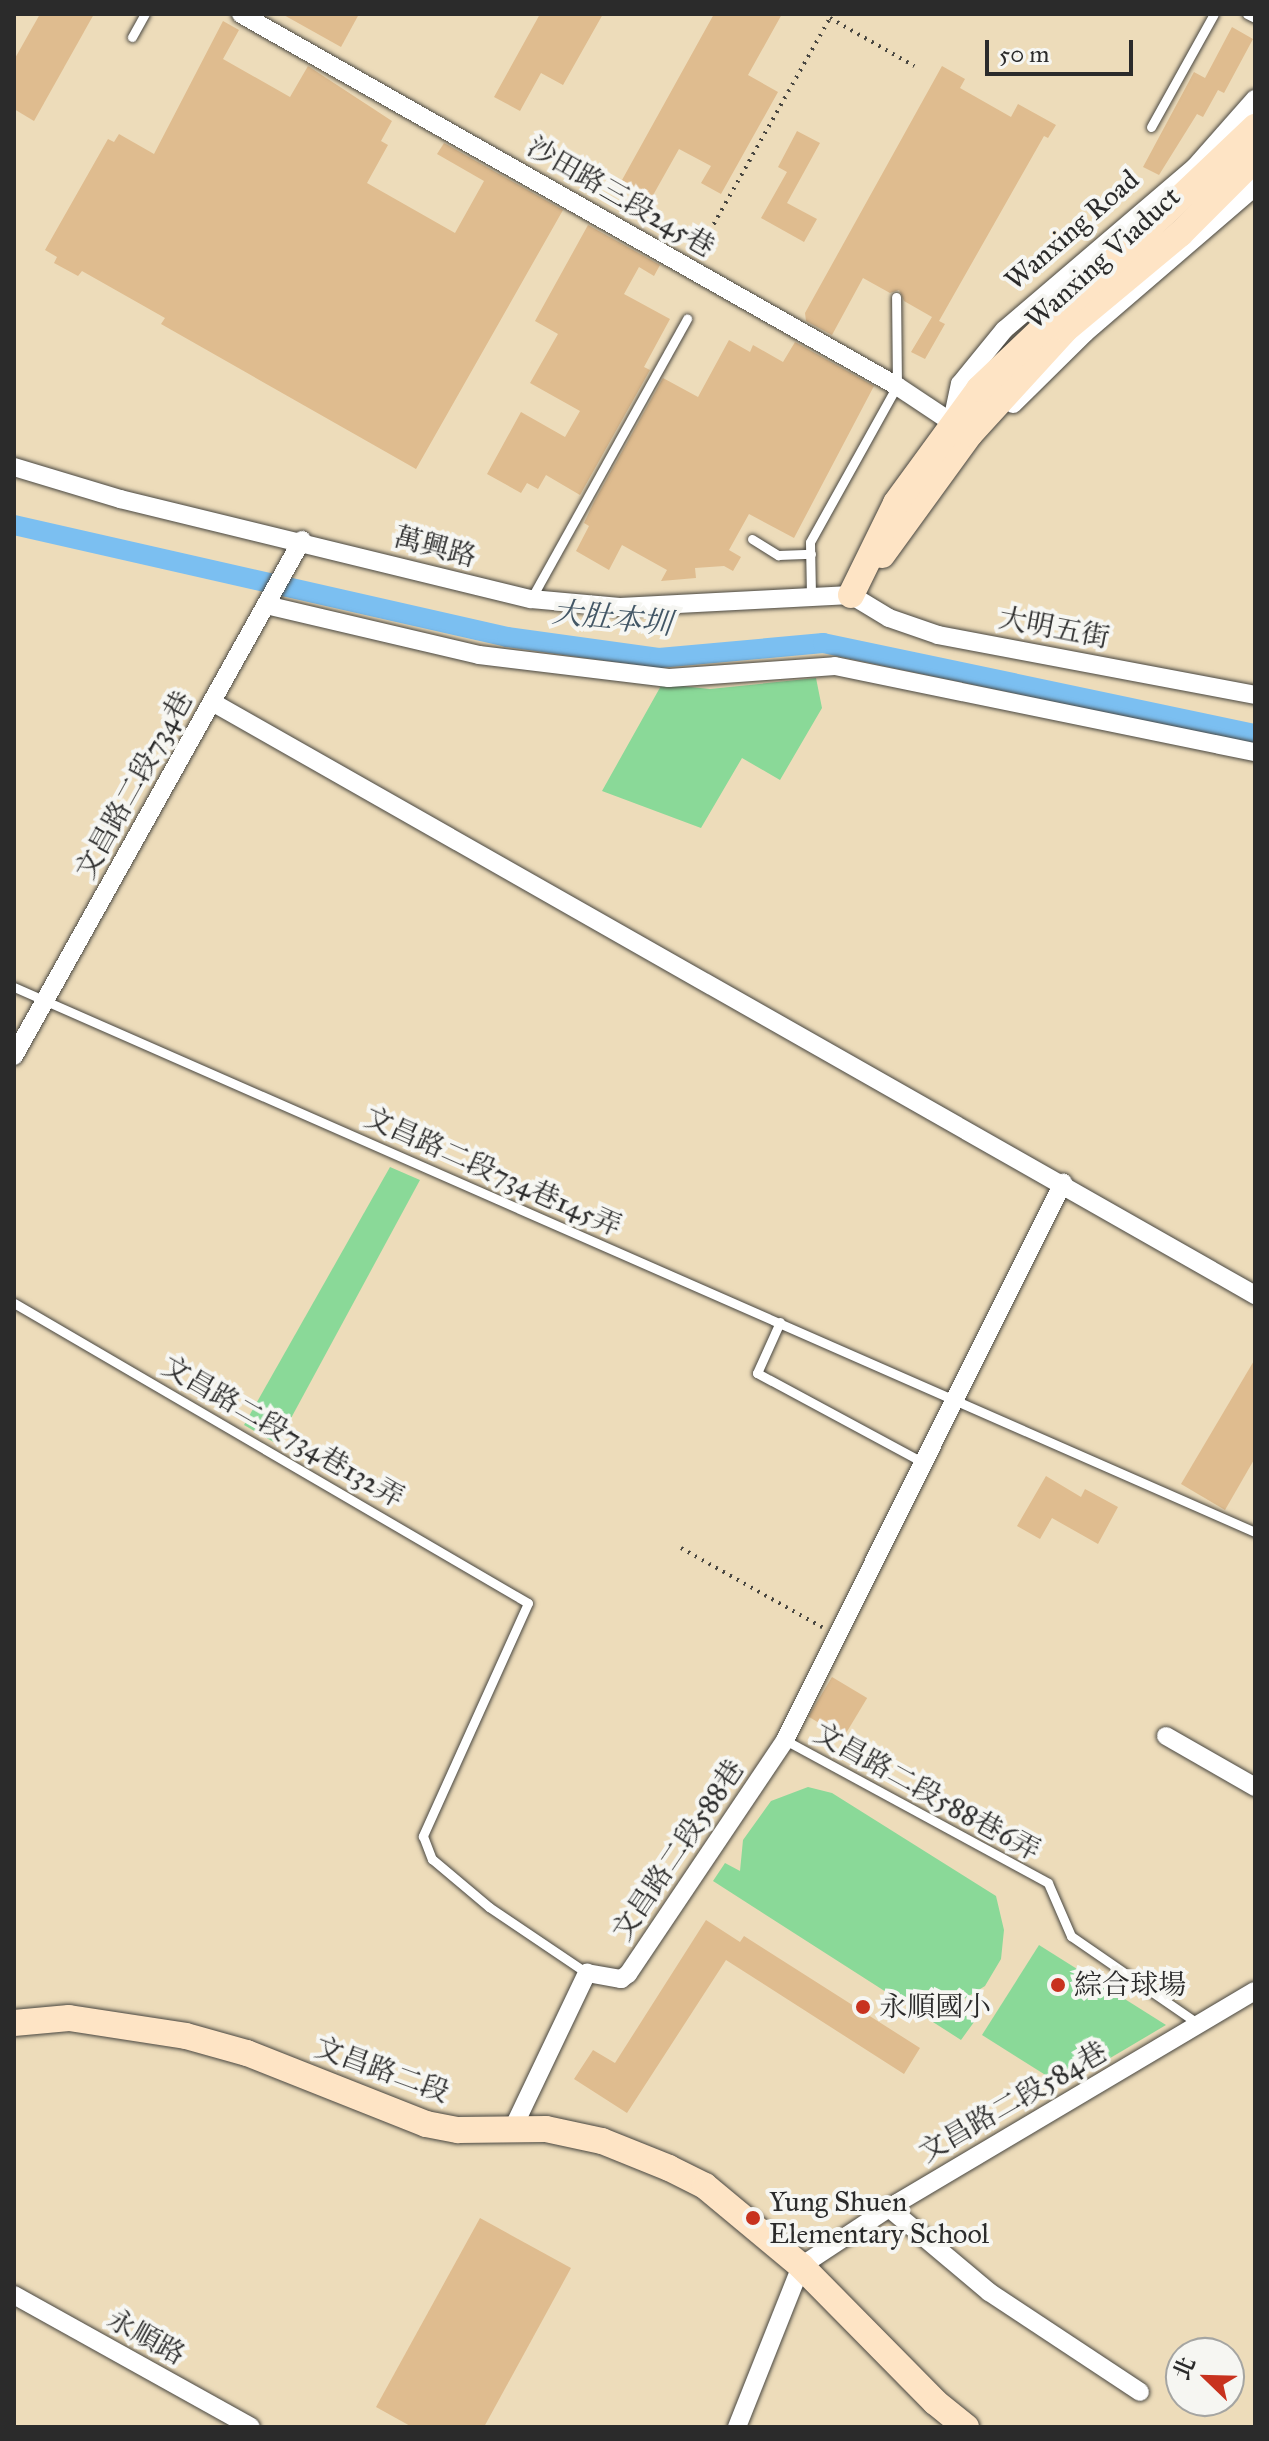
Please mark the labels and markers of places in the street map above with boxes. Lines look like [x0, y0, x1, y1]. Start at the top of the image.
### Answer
place label: 綜合球場 [1074, 1968, 1186, 2002]
marker: 綜合球場 [1049, 1976, 1067, 1994]
place label: 永順國小 [879, 1990, 991, 2024]
marker: 永順國小 [854, 1998, 872, 2016]
place label: Yung Shuen Elementary School [769, 2185, 989, 2251]
marker: Yung Shuen Elementary School [744, 2209, 762, 2227]

